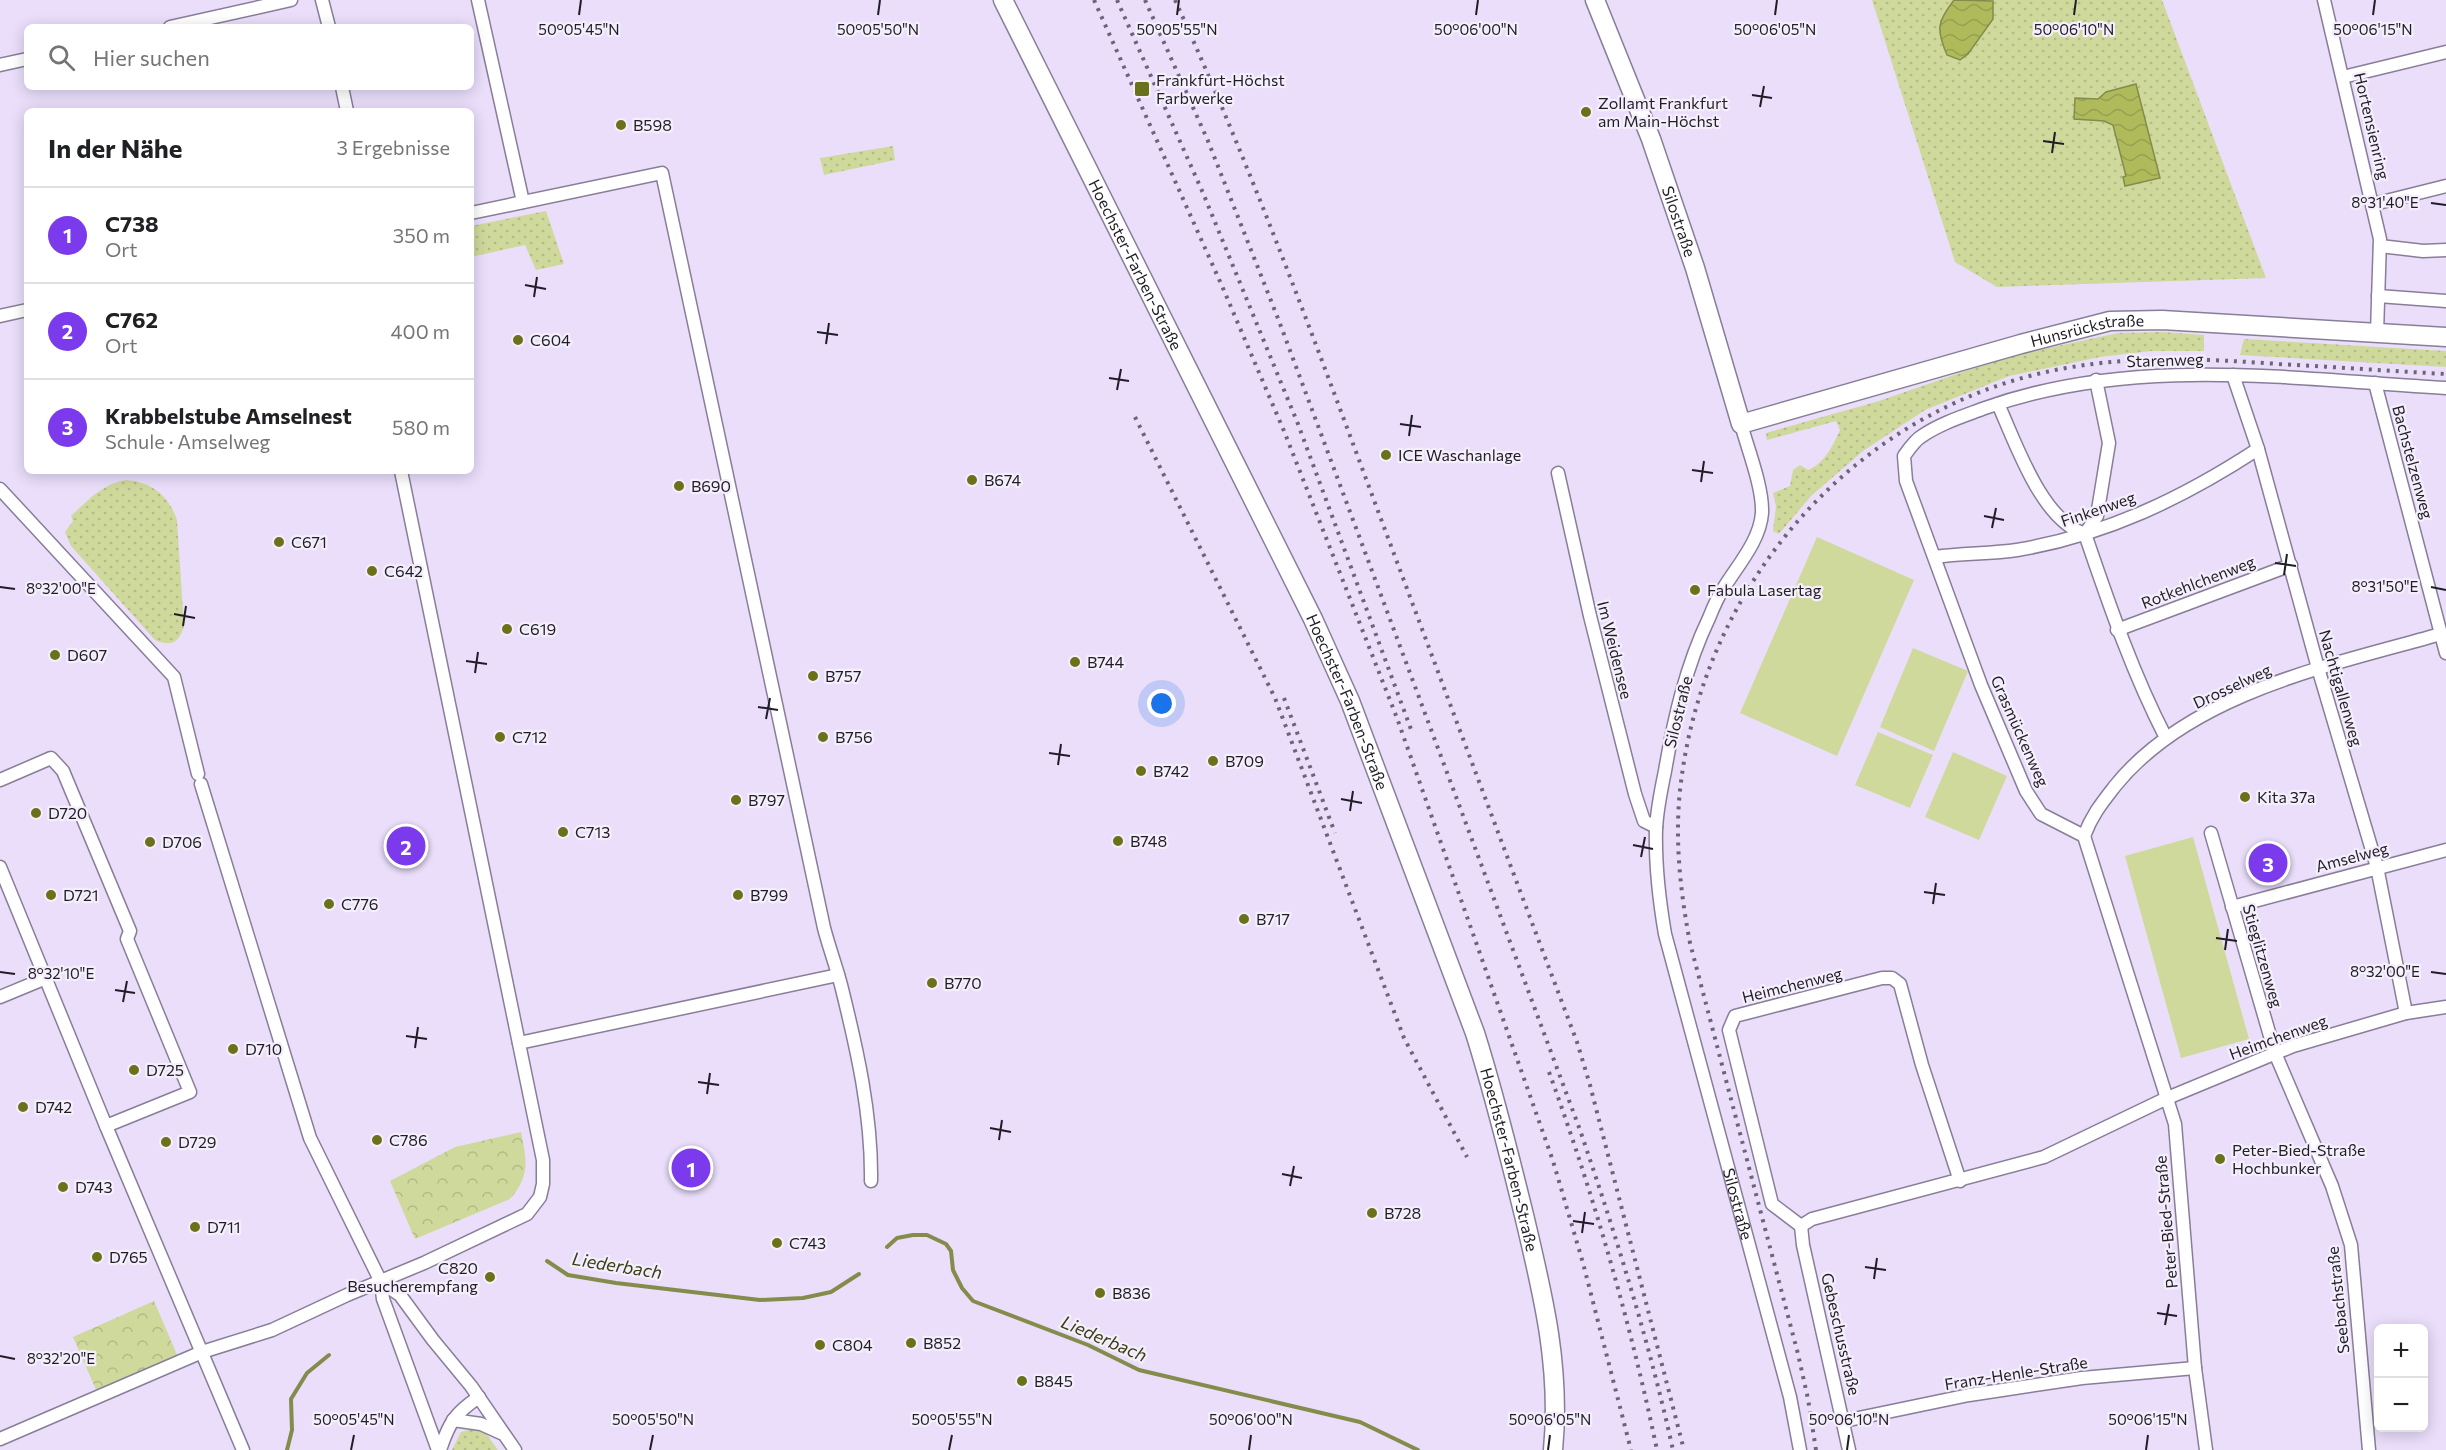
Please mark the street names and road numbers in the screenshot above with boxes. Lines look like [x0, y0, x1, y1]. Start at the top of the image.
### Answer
street label: Hortensienring [2351, 70, 2394, 182]
street label: Hoechster-Farben-Straße [1085, 176, 1187, 353]
street label: Silostraße [1659, 183, 1700, 259]
street label: Hunsrückstraße [2028, 310, 2144, 350]
street label: Starenweg [2126, 349, 2204, 370]
street label: Bachstelzenweg [2389, 403, 2438, 521]
street label: Finkenweg [2058, 487, 2138, 530]
street label: Rotkehlchenweg [2138, 551, 2258, 612]
street label: Im Weidensee [1594, 599, 1637, 701]
street label: Hoechster-Farben-Straße [1303, 611, 1392, 792]
street label: Nachtigallenweg [2316, 627, 2367, 749]
street label: Drosselweg [2190, 659, 2274, 712]
street label: Grasmückenweg [1987, 672, 2054, 790]
street label: Silostraße [1659, 674, 1696, 750]
street label: Amselweg [2313, 838, 2391, 875]
street label: Stieglitzenweg [2240, 902, 2287, 1010]
street label: Heimchenweg [1740, 963, 1844, 1006]
street label: Heimchenweg [2226, 1010, 2330, 1063]
street label: Hoechster-Farben-Straße [1477, 1065, 1542, 1253]
street label: Peter-Bied-Straße [2150, 1155, 2181, 1289]
street label: Silostraße [1720, 1166, 1757, 1242]
street label: Seebachstraße [2322, 1245, 2353, 1355]
street label: Gebeschusstraße [1818, 1271, 1865, 1397]
street label: Franz-Henle-Straße [1943, 1352, 2089, 1393]

